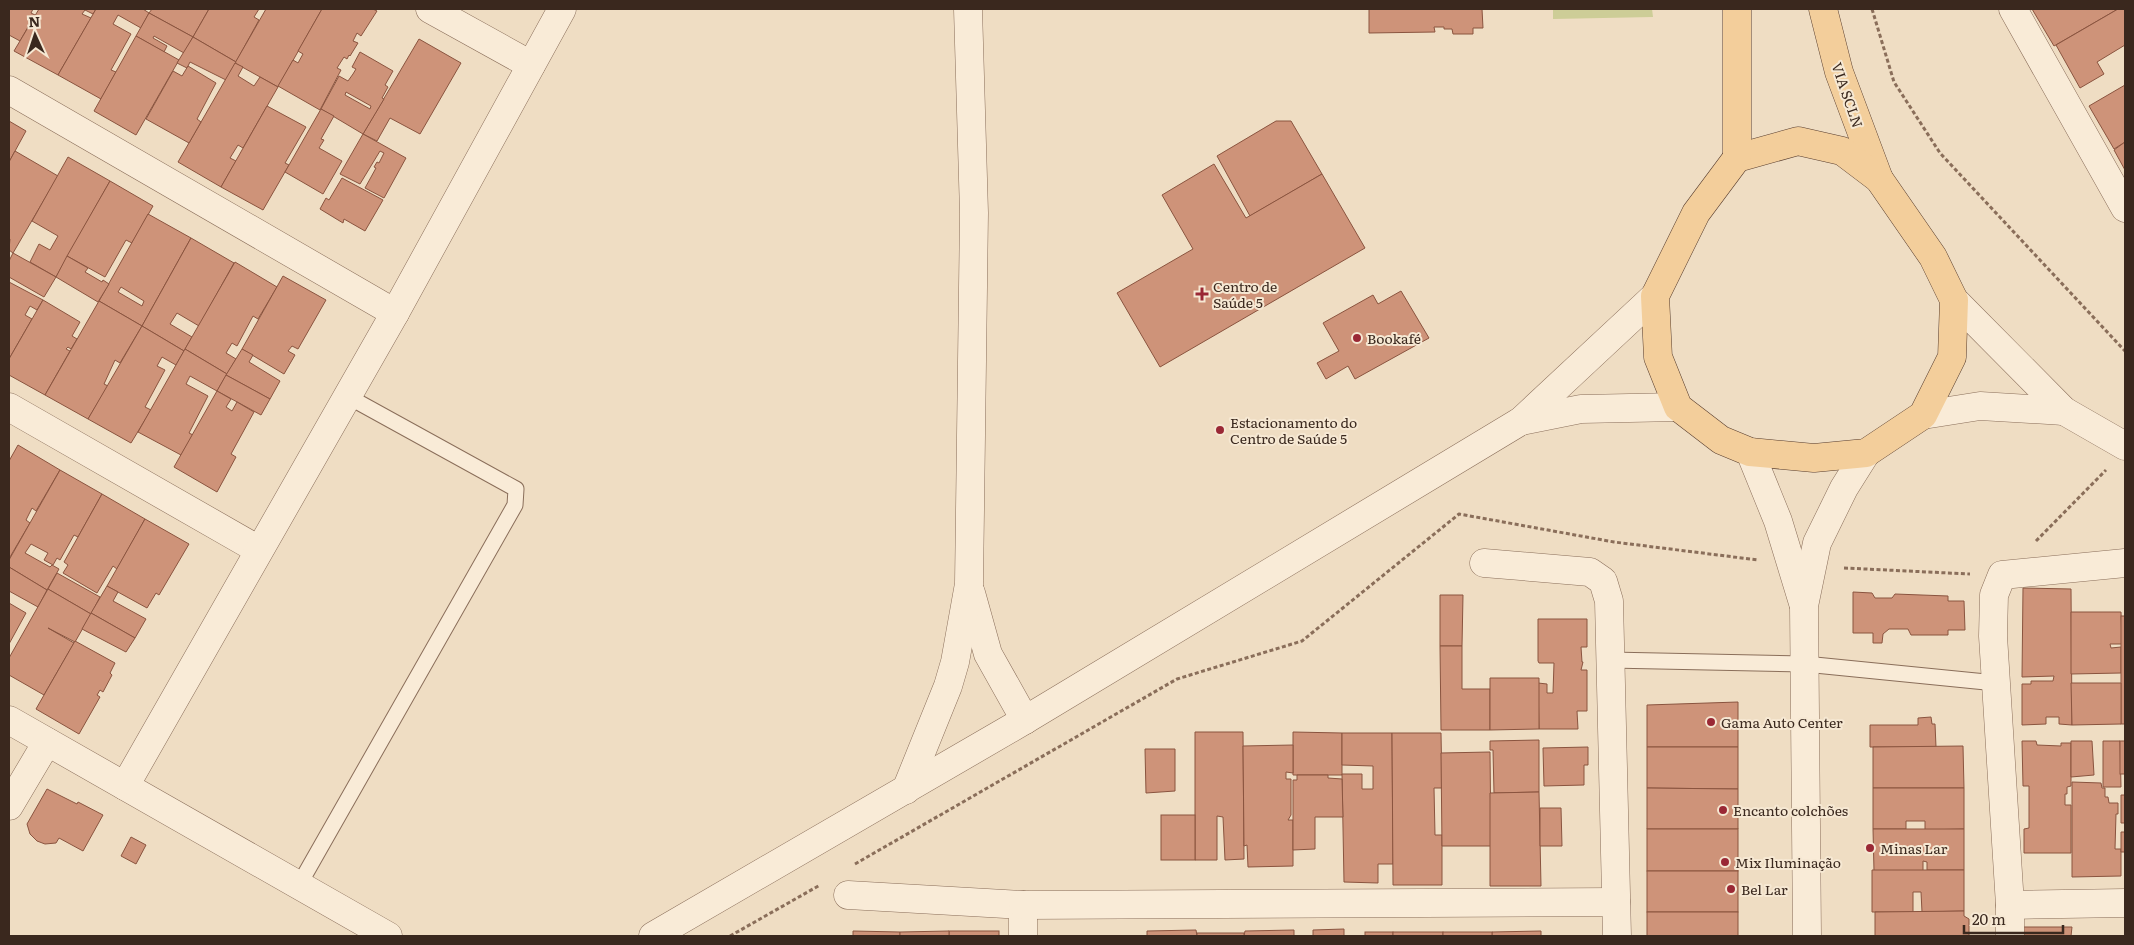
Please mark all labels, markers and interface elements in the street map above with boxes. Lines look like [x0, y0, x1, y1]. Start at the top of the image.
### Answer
north arrow [10, 10, 60, 60]
text: N [28, 11, 41, 31]
street label: VIA SCLN [1827, 60, 1869, 130]
place label: Centro de Saúde 5 [1213, 276, 1277, 312]
marker: Centro de Saúde 5 [1195, 287, 1209, 301]
place label: Bookafé [1367, 328, 1421, 348]
marker: Bookafé [1351, 332, 1363, 344]
place label: Estacionamento do Centro de Saúde 5 [1230, 412, 1357, 448]
marker: Estacionamento do Centro de Saúde 5 [1214, 424, 1226, 436]
place label: Gama Auto Center [1721, 712, 1843, 732]
marker: Gama Auto Center [1705, 716, 1717, 728]
place label: Encanto colchões [1733, 800, 1848, 820]
marker: Encanto colchões [1717, 804, 1729, 816]
place label: Minas Lar [1880, 838, 1948, 858]
marker: Minas Lar [1864, 842, 1876, 854]
place label: Mix Iluminação [1735, 852, 1841, 872]
marker: Mix Iluminação [1719, 856, 1731, 868]
place label: Bel Lar [1741, 879, 1788, 899]
marker: Bel Lar [1725, 883, 1737, 895]
scale bar [1964, 902, 2063, 934]
text: 20 m [1972, 907, 2006, 930]

